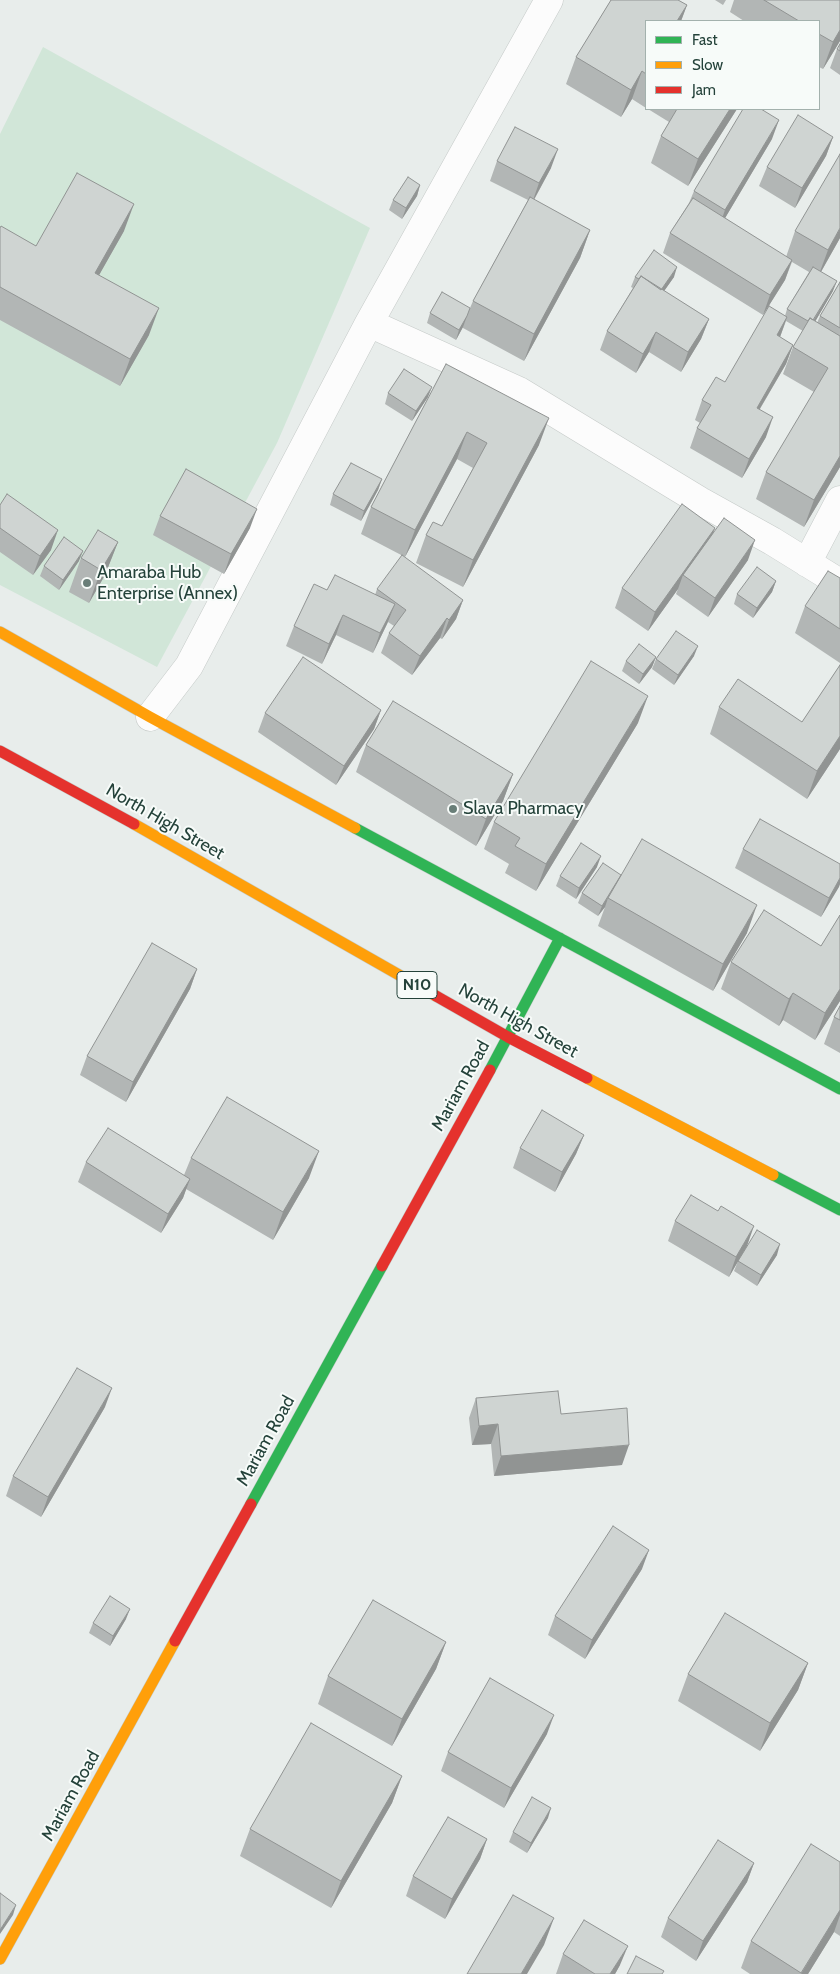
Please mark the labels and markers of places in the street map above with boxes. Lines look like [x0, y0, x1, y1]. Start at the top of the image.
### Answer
place label: Amaraba Hub Enterprise (Annex) [97, 562, 238, 604]
marker: Amaraba Hub Enterprise (Annex) [81, 577, 93, 589]
place label: Slava Pharmacy [463, 798, 583, 820]
marker: Slava Pharmacy [447, 803, 459, 815]

